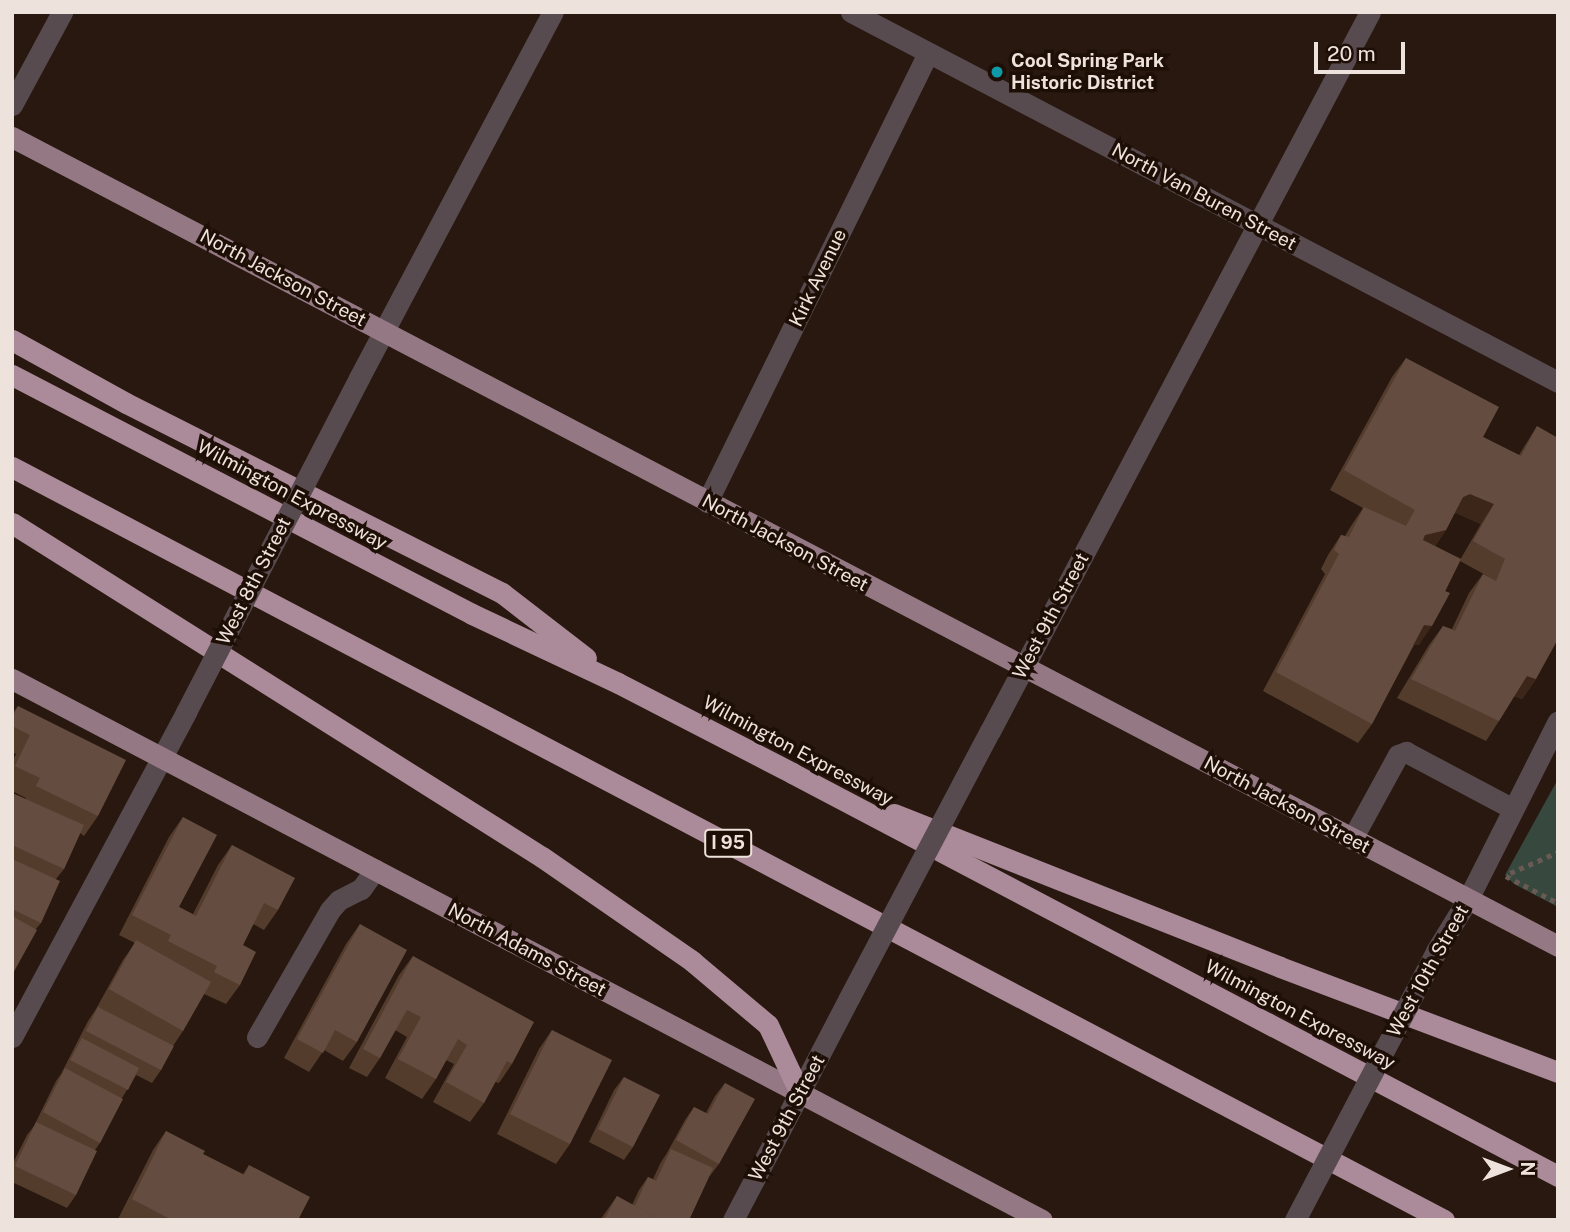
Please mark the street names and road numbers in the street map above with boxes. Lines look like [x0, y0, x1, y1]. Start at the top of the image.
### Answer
street label: North Van Buren Street [1108, 139, 1300, 255]
street label: North Jackson Street [196, 225, 370, 331]
street label: Kirk Avenue [785, 225, 851, 331]
street label: Wilmington Expressway [193, 435, 391, 555]
street label: North Jackson Street [698, 490, 872, 596]
street label: West 8th Street [212, 513, 296, 649]
street label: West 9th Street [1008, 549, 1094, 683]
street label: Wilmington Expressway [699, 691, 897, 811]
street label: North Jackson Street [1200, 752, 1374, 858]
road number: I 95 [704, 828, 752, 858]
street label: North Adams Street [444, 899, 610, 1001]
street label: West 10th Street [1382, 901, 1474, 1041]
street label: Wilmington Expressway [1201, 955, 1399, 1075]
street label: West 9th Street [744, 1051, 830, 1185]

